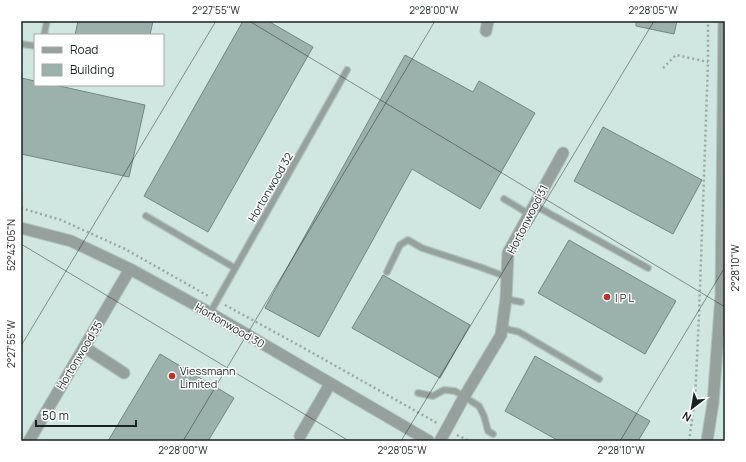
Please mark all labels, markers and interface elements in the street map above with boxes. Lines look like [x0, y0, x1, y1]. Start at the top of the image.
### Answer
text: 2°27'55"W [192, 3, 241, 17]
text: 2°28'00"W [409, 3, 459, 17]
text: 2°28'05"W [629, 3, 678, 17]
legend [34, 34, 164, 86]
text: Road [70, 41, 98, 58]
text: Building [70, 61, 114, 78]
street label: Hortonwood 32 [244, 150, 296, 224]
street label: Hortonwood 31 [503, 182, 551, 256]
text: 52°43'05"N [4, 219, 18, 271]
text: 2°28'10"W [728, 244, 742, 292]
place label: I P L [615, 290, 635, 305]
marker: I P L [602, 292, 612, 302]
street label: Hortonwood 30 [192, 299, 268, 351]
street label: Hortonwood 35 [53, 318, 105, 392]
text: 2°27'55"W [4, 319, 18, 368]
place label: Viessmann Limited [180, 363, 235, 391]
marker: Viessmann Limited [167, 371, 177, 381]
north arrow [672, 388, 712, 428]
scale bar [36, 402, 136, 428]
text: 50 m [42, 407, 69, 424]
text: N [679, 408, 694, 425]
text: 2°28'00"W [158, 443, 208, 457]
text: 2°28'05"W [378, 443, 427, 457]
text: 2°28'10"W [597, 443, 645, 457]

